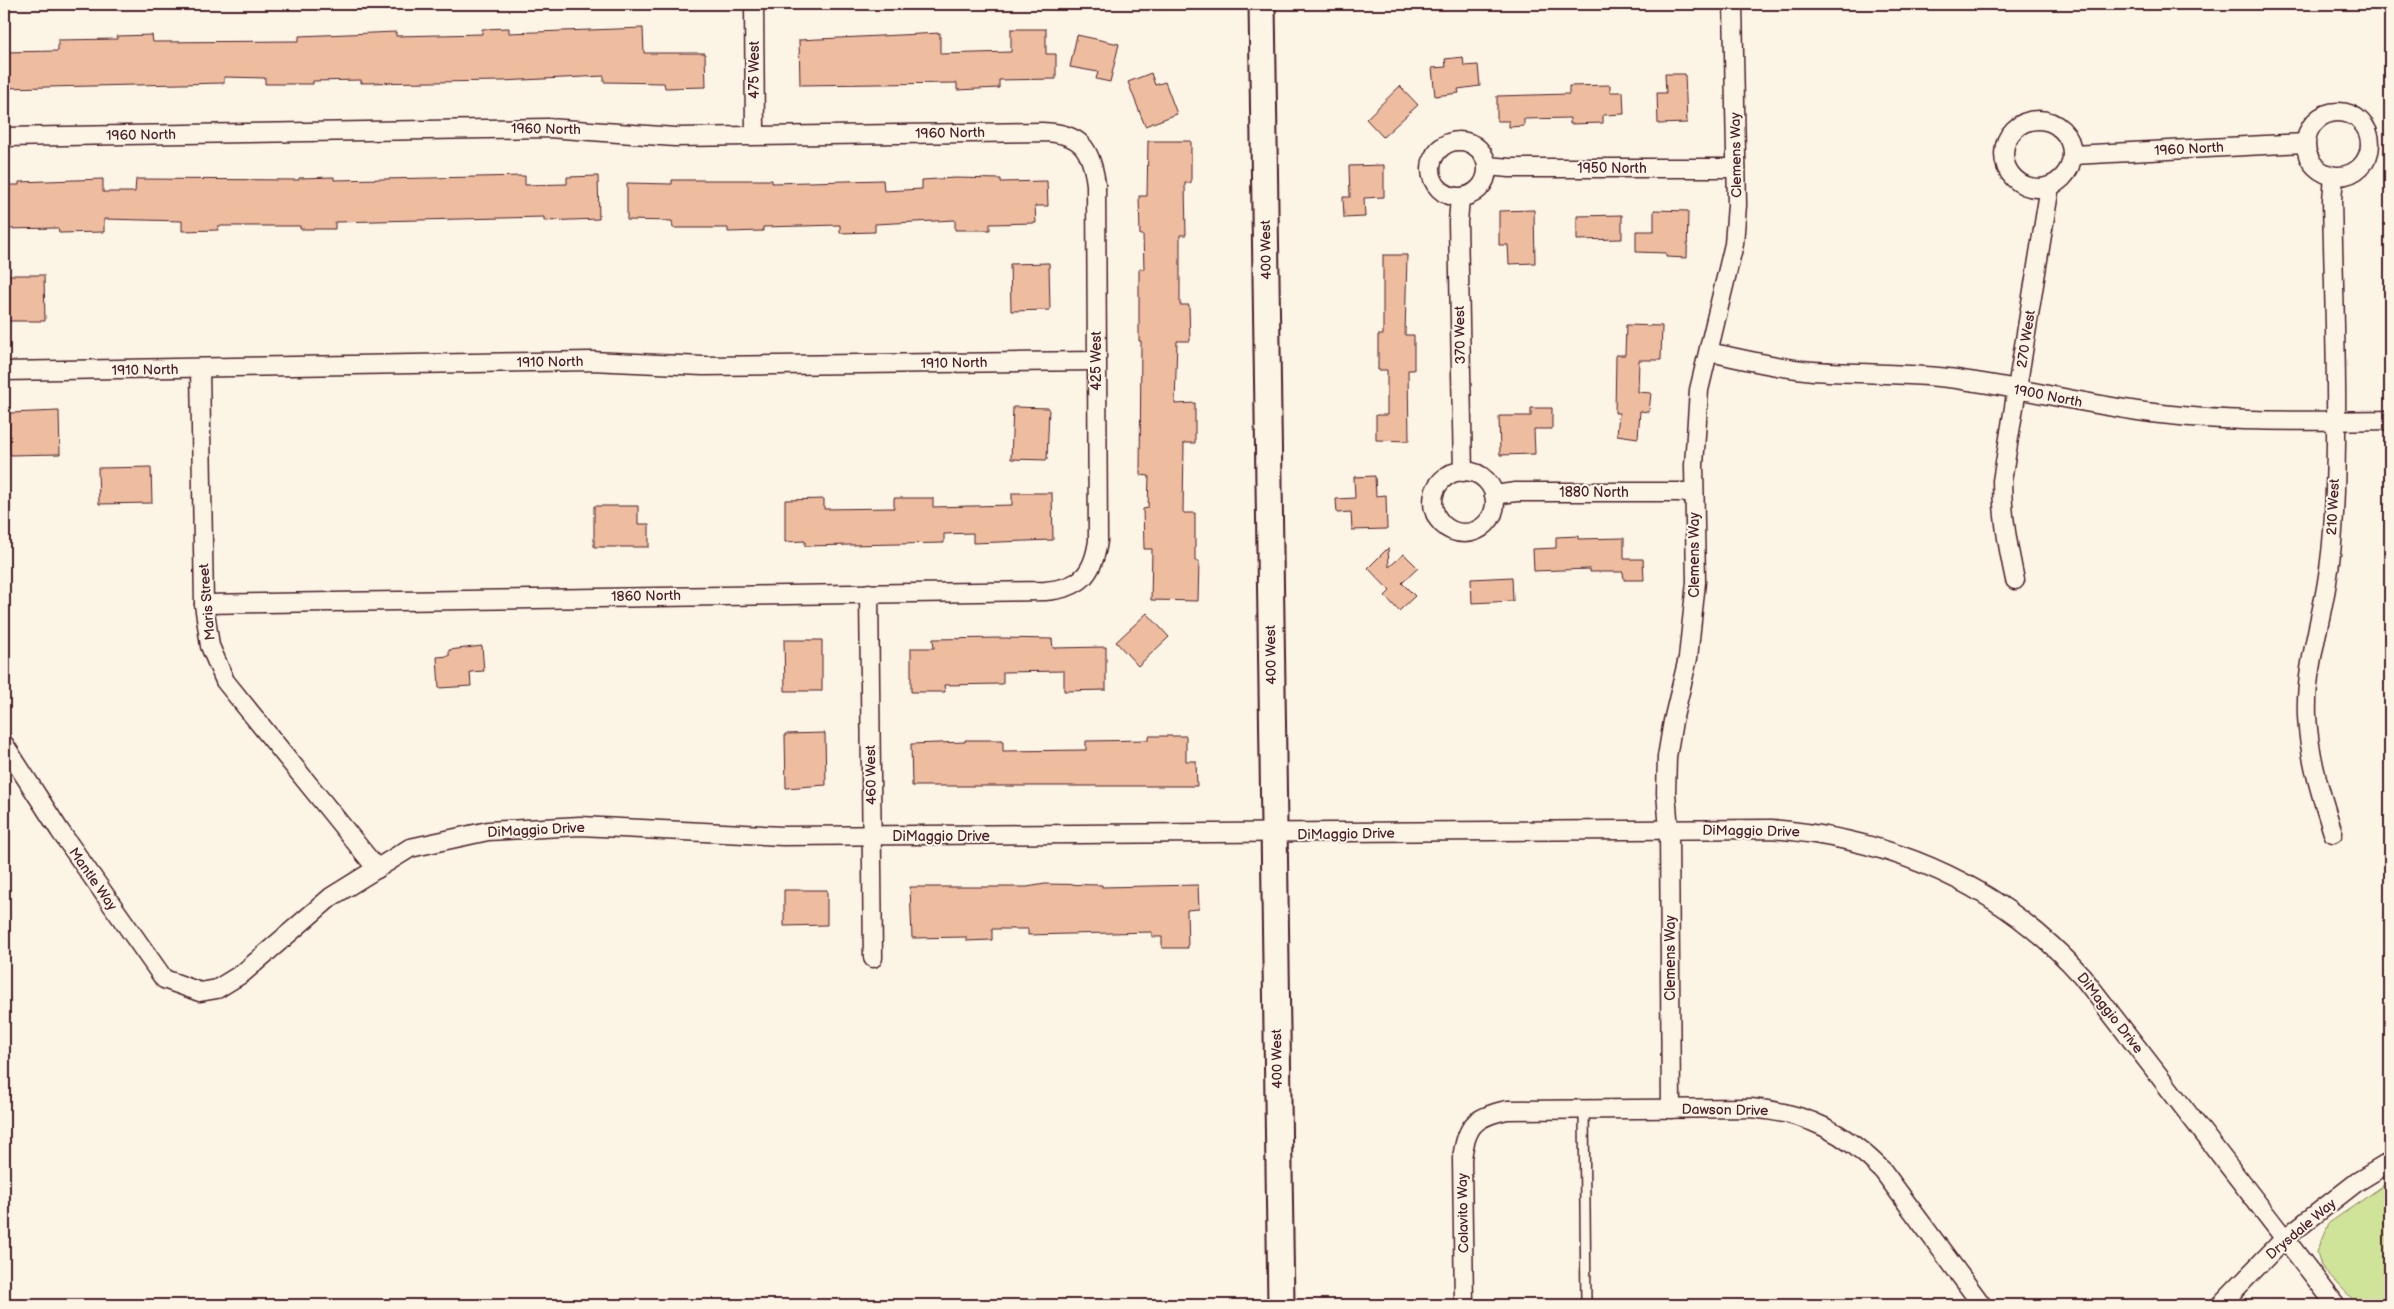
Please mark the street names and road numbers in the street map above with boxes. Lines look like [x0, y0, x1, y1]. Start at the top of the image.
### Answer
street label: 475 West [746, 40, 763, 99]
street label: Clemens Way [1727, 111, 1745, 198]
street label: 1960 North [511, 120, 581, 138]
street label: 1960 North [915, 124, 985, 142]
street label: 1960 North [106, 126, 176, 144]
street label: 1960 North [2154, 139, 2225, 159]
street label: 1950 North [1577, 160, 1647, 177]
street label: 400 West [1257, 219, 1275, 280]
street label: 370 West [1451, 305, 1469, 364]
street label: 270 West [2013, 308, 2039, 369]
street label: 425 West [1088, 331, 1105, 391]
street label: 1910 North [517, 353, 584, 371]
street label: 1910 North [921, 354, 988, 372]
street label: 1910 North [112, 361, 179, 379]
street label: 1900 North [2012, 381, 2084, 411]
street label: 210 West [2323, 478, 2343, 536]
street label: 1880 North [1559, 484, 1629, 501]
street label: Clemens Way [1686, 512, 1703, 598]
street label: Maris Street [195, 562, 219, 641]
street label: 1860 North [611, 587, 681, 605]
street label: 400 West [1262, 624, 1280, 685]
street label: 460 West [862, 744, 880, 805]
street label: DiMaggio Drive [487, 819, 585, 841]
street label: DiMaggio Drive [1702, 822, 1800, 840]
street label: DiMaggio Drive [1297, 825, 1395, 843]
street label: DiMaggio Drive [892, 828, 990, 845]
street label: Mantle Way [65, 844, 121, 914]
street label: Clemens Way [1662, 915, 1679, 1001]
street label: DiMaggio Drive [2073, 969, 2147, 1057]
street label: 400 West [1268, 1028, 1286, 1089]
street label: Dawson Drive [1681, 1101, 1769, 1119]
street label: Colavito Way [1454, 1172, 1472, 1253]
street label: Drysdale Way [2263, 1194, 2340, 1263]

